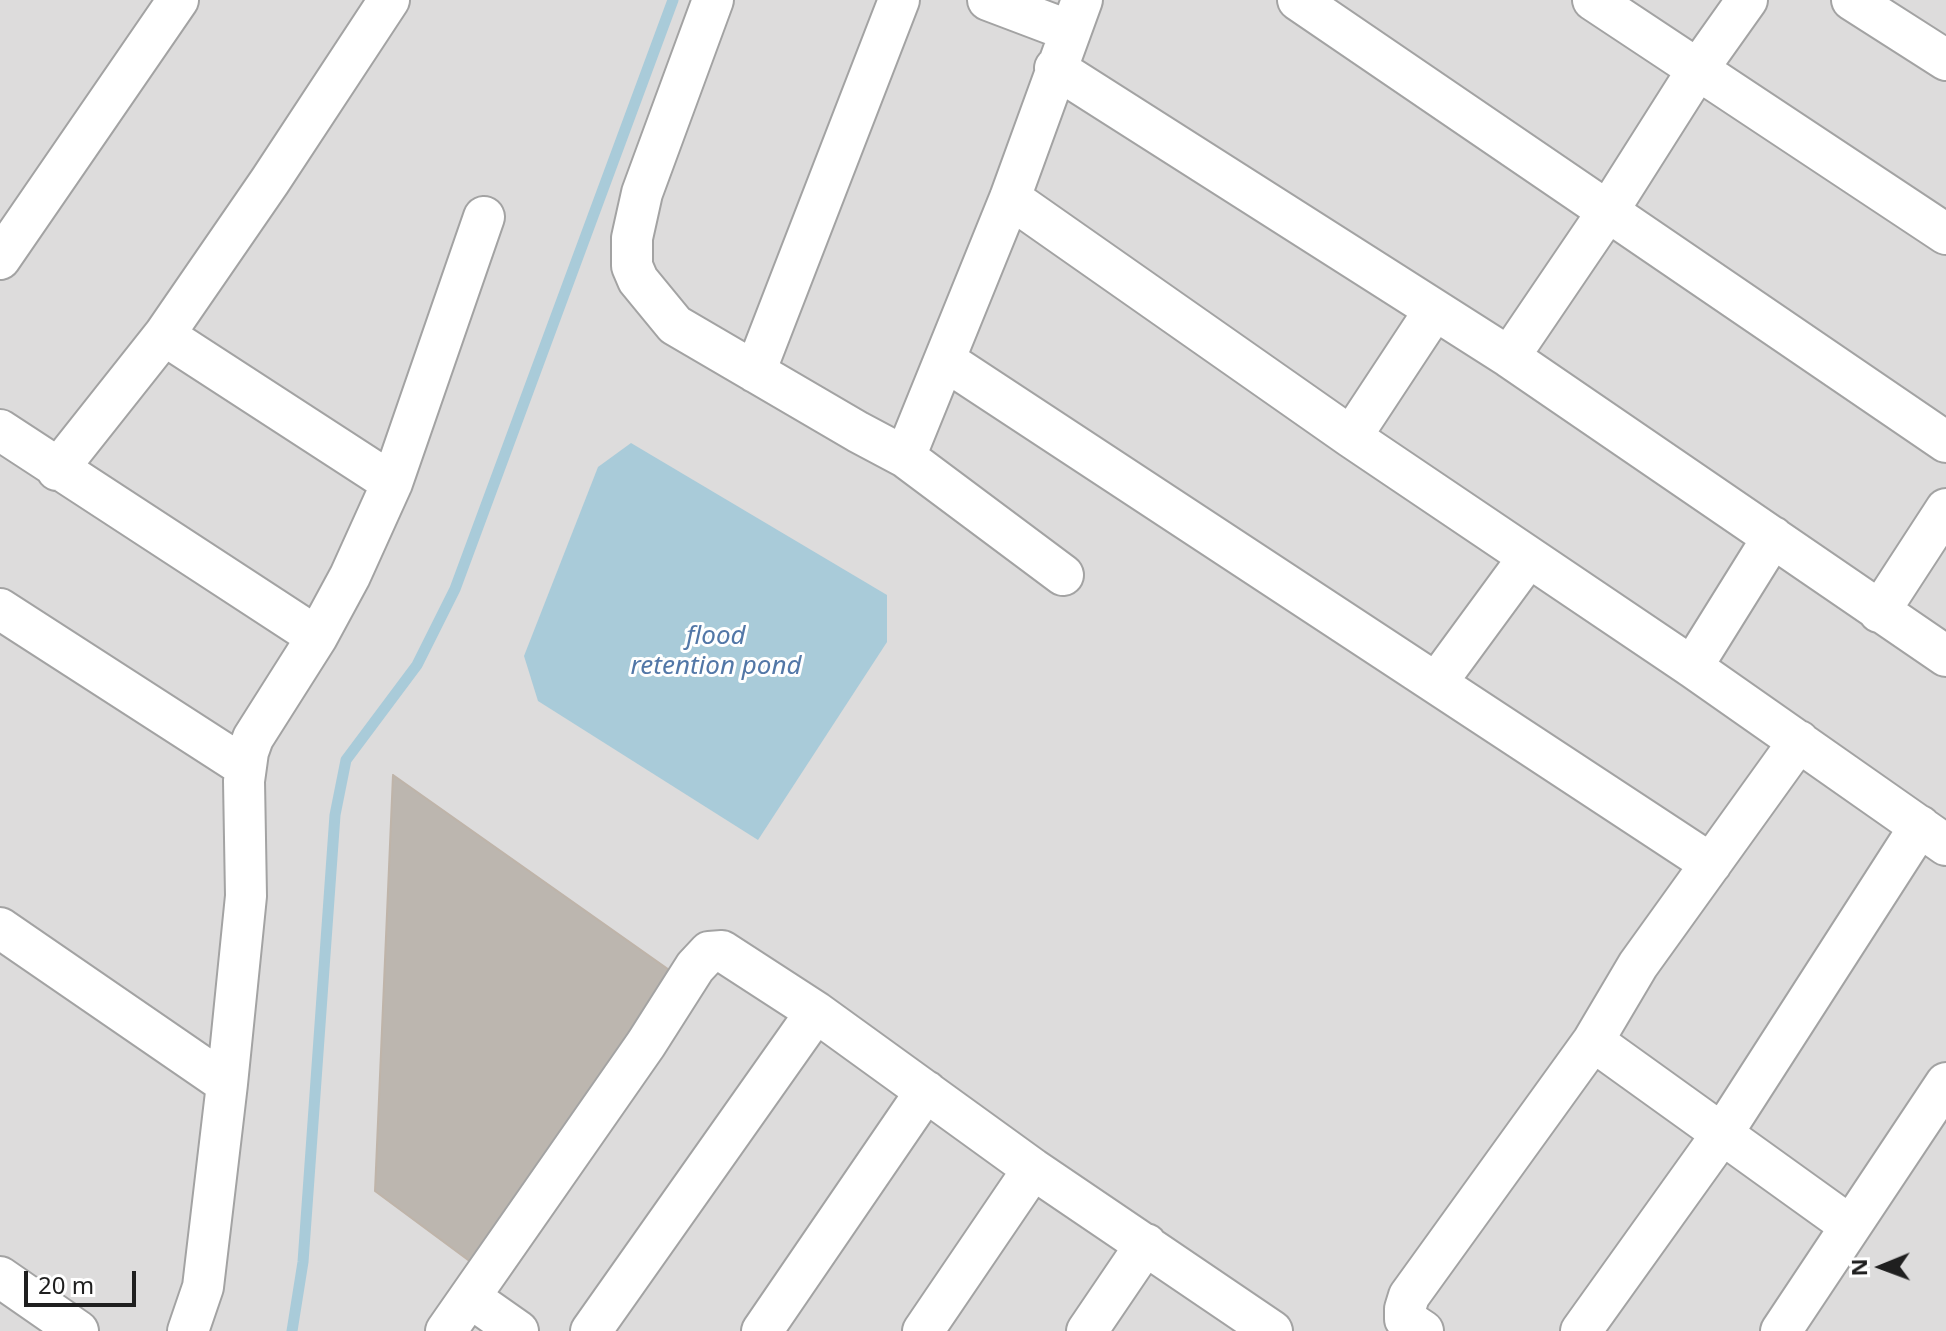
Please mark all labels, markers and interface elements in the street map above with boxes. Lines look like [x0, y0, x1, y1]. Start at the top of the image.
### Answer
water label: flood retention pond [630, 621, 802, 682]
north arrow [1842, 1227, 1922, 1307]
scale bar [28, 1255, 140, 1305]
text: N [1843, 1258, 1873, 1277]
text: 20 m [38, 1268, 94, 1301]

